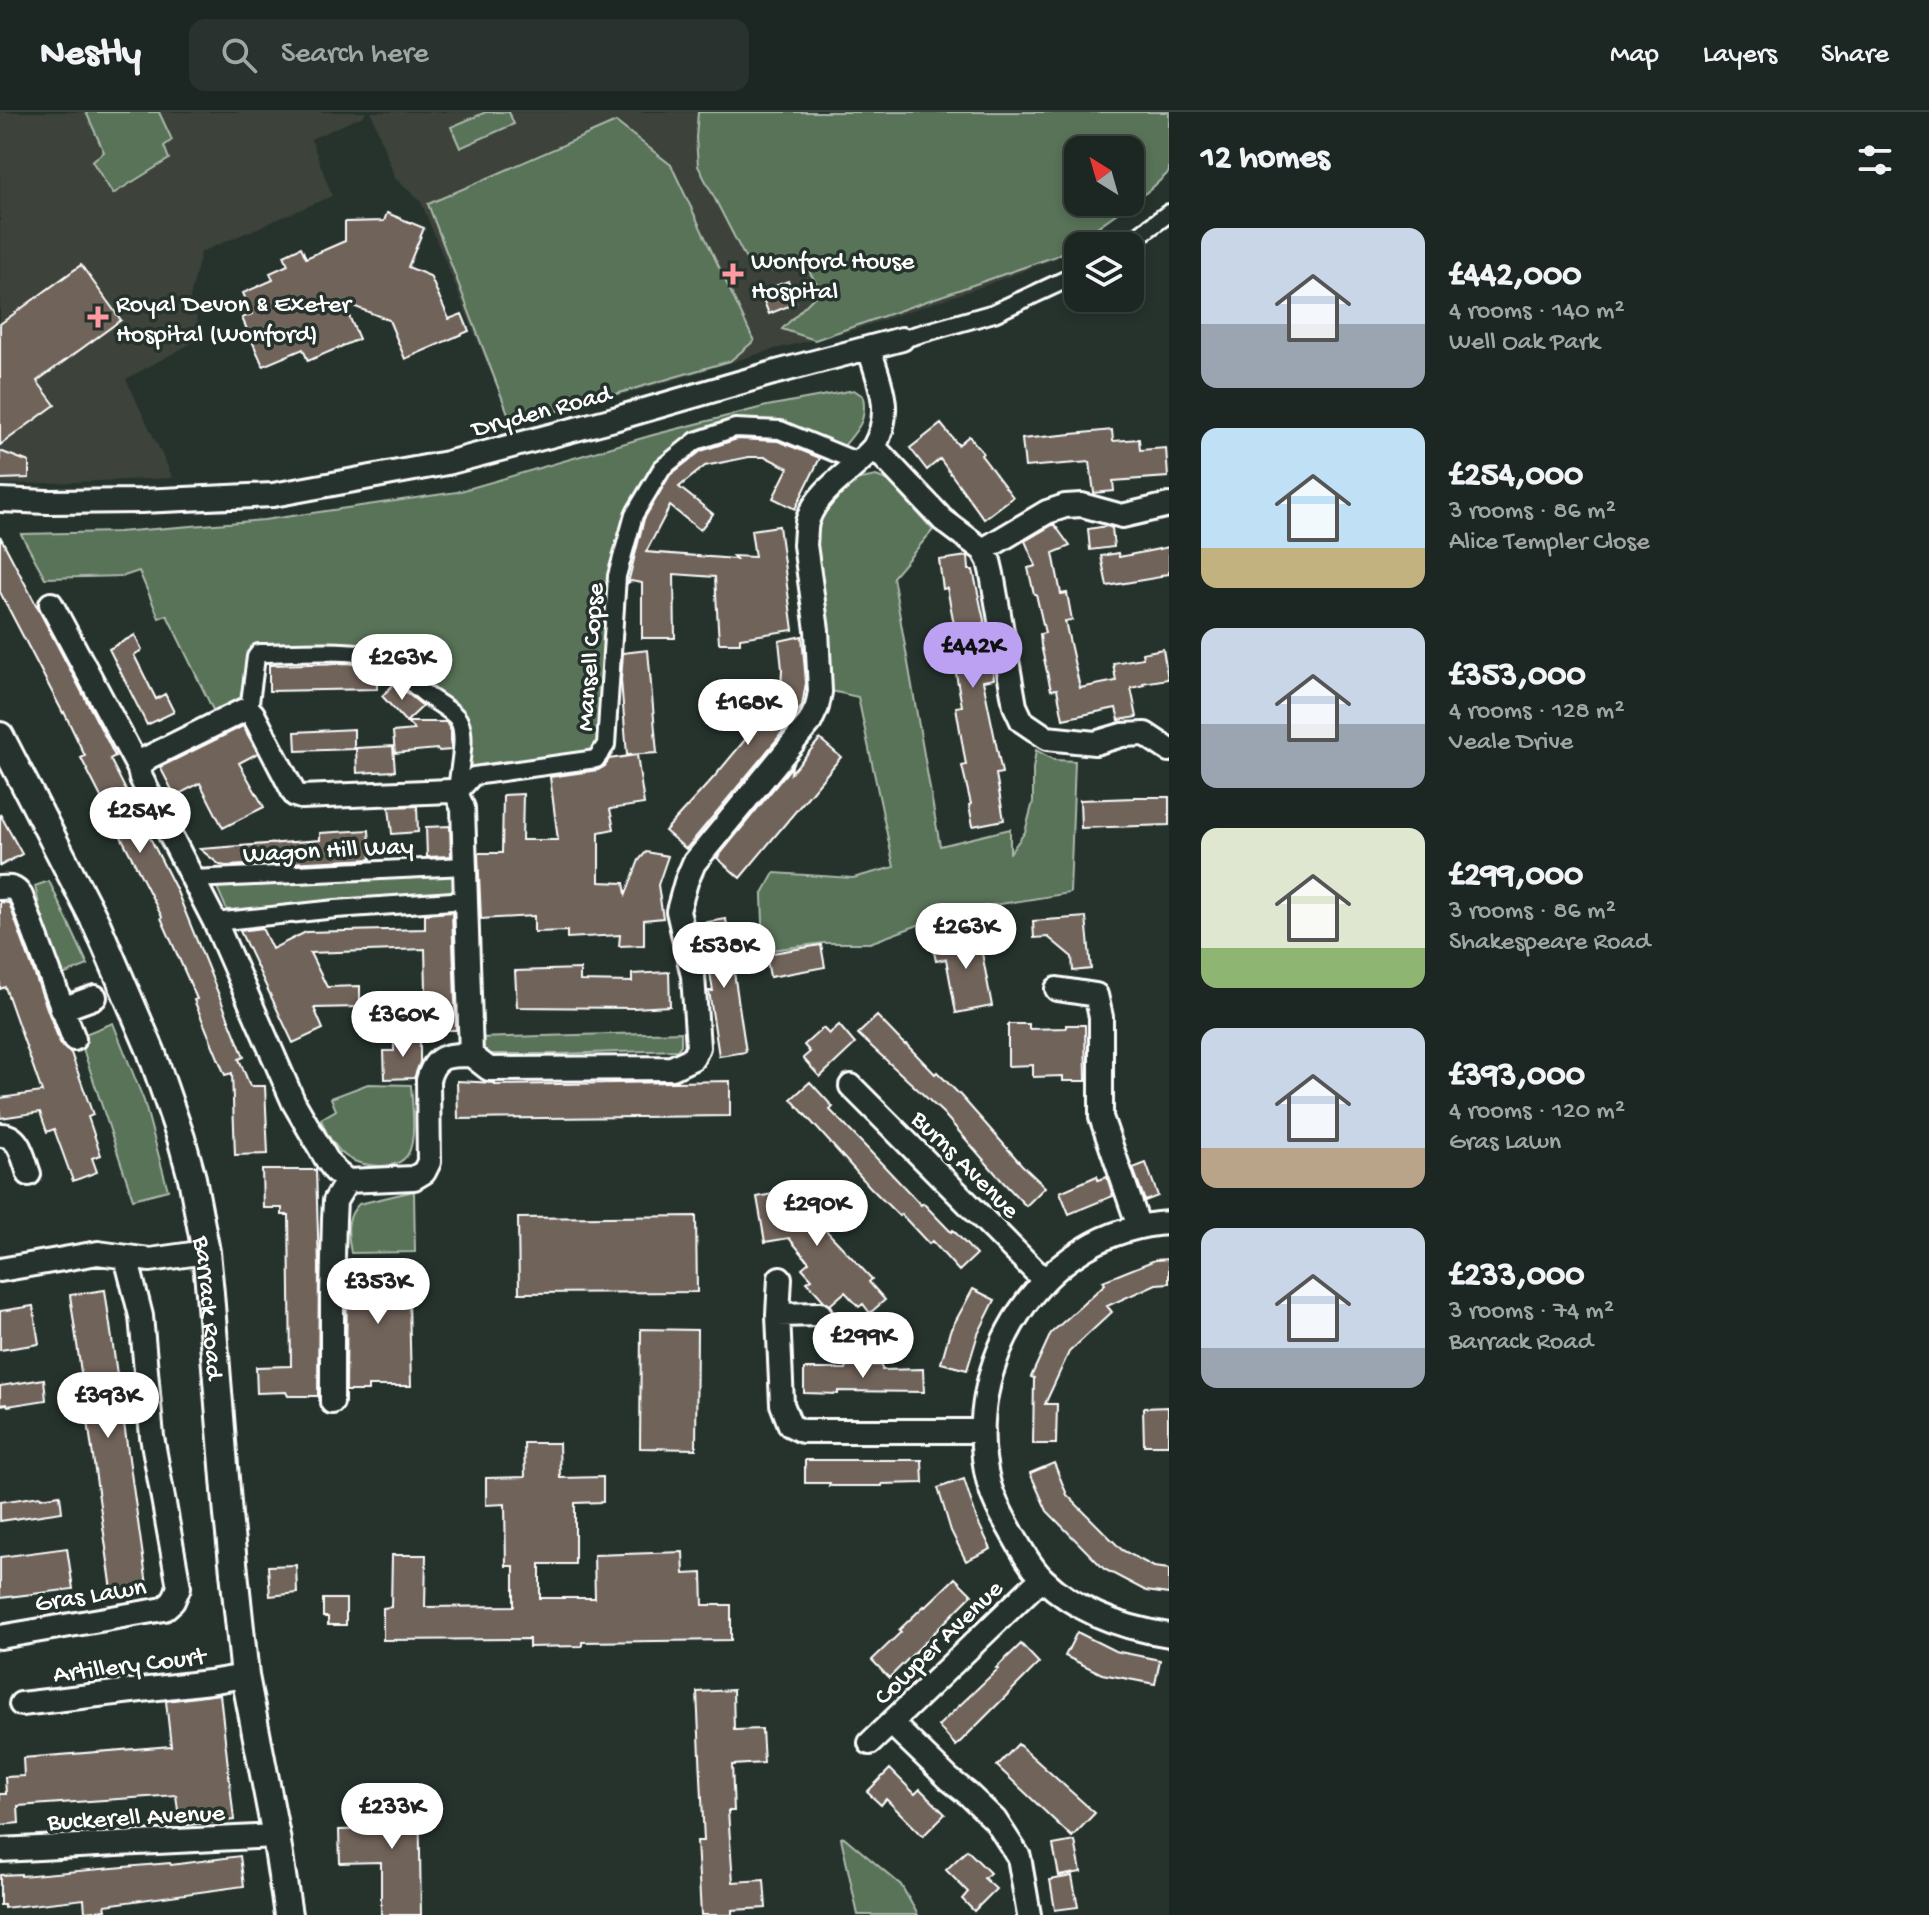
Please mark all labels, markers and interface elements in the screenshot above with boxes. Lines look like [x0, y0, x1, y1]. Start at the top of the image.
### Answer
search box [189, 19, 749, 91]
text: Nestly [40, 33, 141, 77]
icon: search [217, 33, 261, 77]
text: Search here [281, 38, 429, 73]
text: Map [1610, 39, 1659, 72]
text: Layers [1703, 39, 1777, 72]
text: Share [1821, 39, 1889, 72]
north arrow [1064, 136, 1144, 216]
map controls [1064, 136, 1144, 312]
icon: filters [1853, 138, 1897, 182]
text: 12 homes [1201, 140, 1330, 180]
button: layers [1064, 232, 1144, 312]
place label: Wonford House Hospital [751, 248, 915, 309]
text: £442,000 [1449, 257, 1582, 297]
icon: home [1265, 260, 1361, 356]
marker: Wonford House Hospital [722, 263, 744, 285]
place label: Royal Devon & Exeter Hospital (Wonford) [116, 291, 354, 352]
text: 4 rooms · 140 m² [1449, 297, 1625, 328]
marker: Royal Devon & Exeter Hospital (Wonford) [87, 306, 109, 328]
text: Well Oak Park [1449, 328, 1600, 359]
street label: Dryden Road [467, 379, 617, 447]
text: £254,000 [1449, 457, 1583, 497]
icon: home [1265, 460, 1361, 556]
text: 3 rooms · 86 m² [1449, 497, 1616, 528]
text: Alice Templer Close [1449, 528, 1650, 559]
street label: Mansell Copse [572, 581, 613, 733]
pin: £442K [917, 622, 1029, 690]
text: £442K [941, 632, 1005, 663]
pin: £263K [346, 634, 458, 702]
text: £263K [369, 644, 435, 675]
text: £353,000 [1449, 657, 1586, 697]
icon: home [1265, 660, 1361, 756]
pin: £168K [692, 679, 804, 747]
text: £168K [716, 689, 780, 720]
text: 4 rooms · 128 m² [1449, 697, 1625, 728]
text: Veale Drive [1449, 728, 1573, 759]
pin: £254K [84, 787, 196, 855]
text: £254K [108, 797, 172, 828]
street label: Wagon Hill Way [242, 833, 415, 872]
text: £299,000 [1449, 857, 1583, 897]
icon: home [1265, 860, 1361, 956]
text: 3 rooms · 86 m² [1449, 897, 1616, 928]
pin: £263K [910, 903, 1022, 971]
text: £263K [933, 913, 999, 944]
pin: £538K [668, 922, 780, 990]
text: Shakespeare Road [1449, 928, 1650, 959]
text: £538K [690, 932, 758, 963]
pin: £360K [347, 991, 459, 1059]
text: £360K [369, 1001, 437, 1032]
text: £393,000 [1449, 1057, 1585, 1097]
icon: home [1265, 1060, 1361, 1156]
text: 4 rooms · 120 m² [1449, 1097, 1625, 1128]
street label: Burns Avenue [902, 1105, 1025, 1227]
text: Gras Lawn [1449, 1128, 1561, 1159]
pin: £290K [761, 1180, 873, 1248]
text: £290K [784, 1190, 850, 1221]
street label: Barrack Road [183, 1233, 228, 1383]
text: £233,000 [1449, 1257, 1585, 1297]
pin: £353K [322, 1258, 434, 1326]
icon: home [1265, 1260, 1361, 1356]
text: £353K [345, 1268, 411, 1299]
text: 3 rooms · 74 m² [1449, 1297, 1614, 1328]
pin: £299K [807, 1312, 919, 1380]
text: £299K [831, 1322, 895, 1353]
text: Barrack Road [1449, 1328, 1593, 1359]
pin: £393K [52, 1372, 164, 1440]
text: £393K [75, 1382, 141, 1413]
street label: Gras Lawn [33, 1573, 149, 1622]
street label: Cowper Avenue [869, 1575, 1012, 1714]
street label: Artillery Court [52, 1642, 210, 1692]
pin: £233K [336, 1783, 448, 1851]
text: £233K [359, 1793, 425, 1824]
street label: Buckerell Avenue [46, 1799, 226, 1840]

